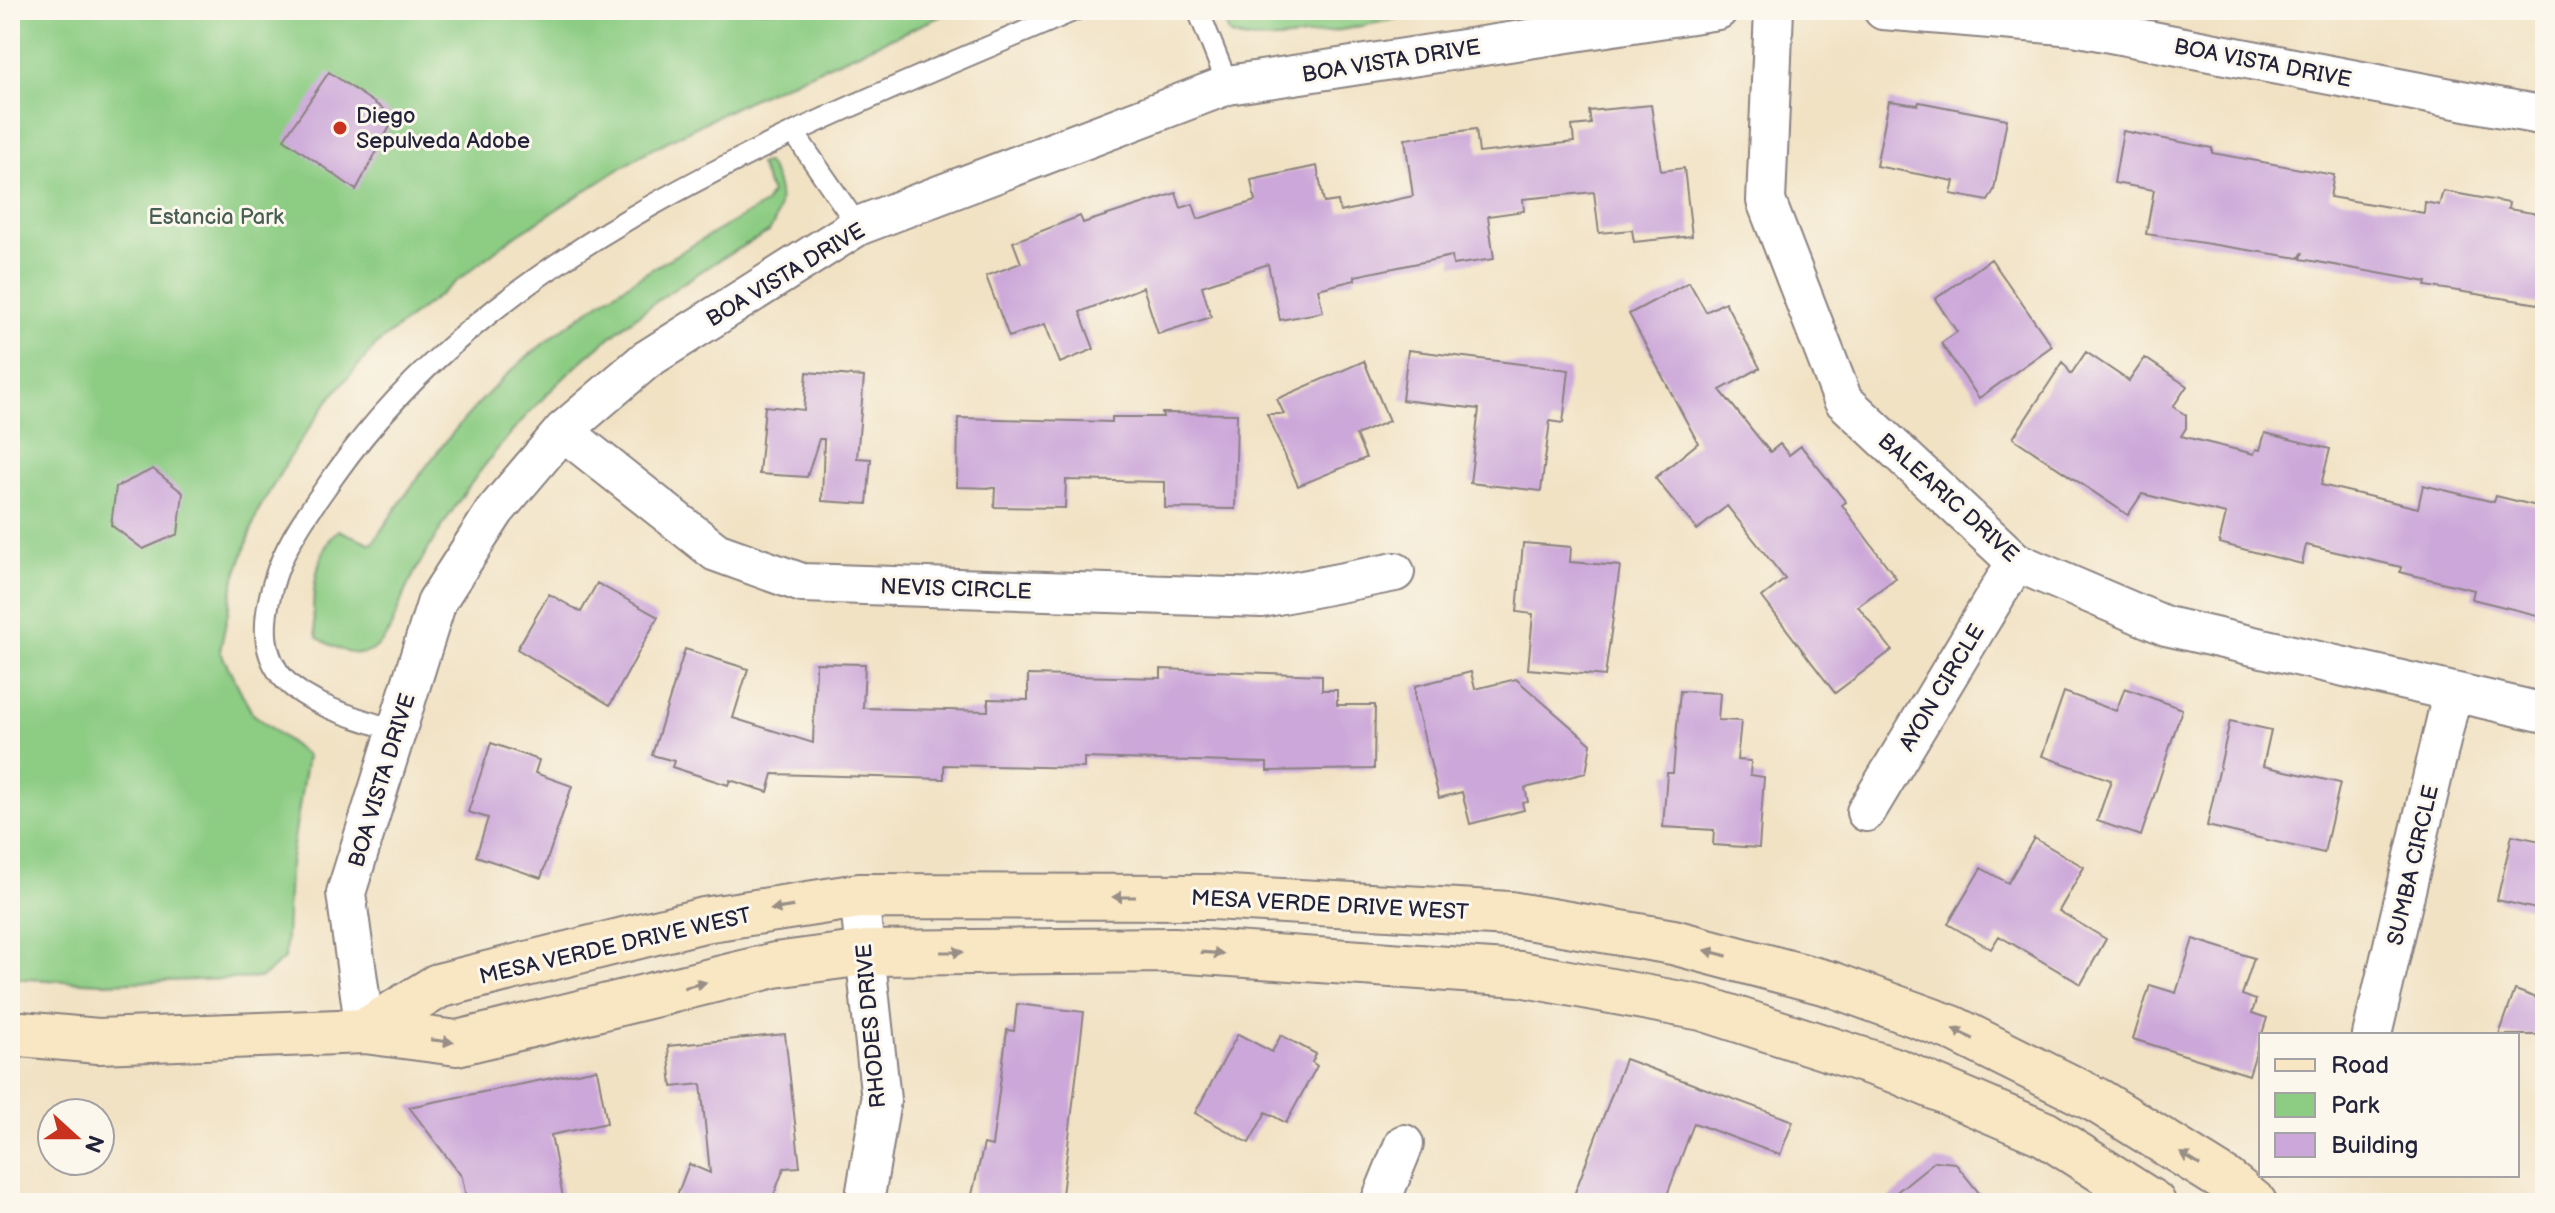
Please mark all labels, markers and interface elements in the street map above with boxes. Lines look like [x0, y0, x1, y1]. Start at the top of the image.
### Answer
street label: BOA VISTA DRIVE [2172, 33, 2354, 94]
street label: BOA VISTA DRIVE [1300, 34, 1482, 89]
place label: Diego Sepulveda Adobe [356, 103, 530, 155]
marker: Diego Sepulveda Adobe [331, 119, 349, 137]
park label: Estancia Park [148, 204, 284, 231]
street label: BOA VISTA DRIVE [702, 217, 870, 333]
street label: BALEARIC DRIVE [1872, 428, 2024, 568]
street label: NEVIS CIRCLE [880, 573, 1032, 606]
street label: AYON CIRCLE [1894, 619, 1991, 756]
street label: BOA VISTA DRIVE [343, 690, 422, 871]
street label: SUMBA CIRCLE [2382, 783, 2445, 948]
street label: MESA VERDE DRIVE WEST [1190, 885, 1469, 926]
one-way arrow [1111, 891, 1136, 903]
street label: MESA VERDE DRIVE WEST [477, 902, 754, 991]
one-way arrow [769, 902, 794, 915]
street label: RHODES DRIVE [851, 943, 892, 1109]
one-way arrow [940, 946, 965, 958]
one-way arrow [1200, 947, 1225, 960]
one-way arrow [1703, 947, 1728, 959]
one-way arrow [682, 978, 707, 991]
one-way arrow [1951, 1027, 1974, 1041]
legend [2259, 1033, 2519, 1177]
one-way arrow [430, 1035, 455, 1048]
text: Road [2331, 1051, 2389, 1080]
text: Park [2331, 1091, 2379, 1120]
north arrow [36, 1097, 116, 1177]
text: N [78, 1131, 109, 1156]
text: Building [2331, 1131, 2418, 1160]
one-way arrow [2179, 1152, 2201, 1166]

